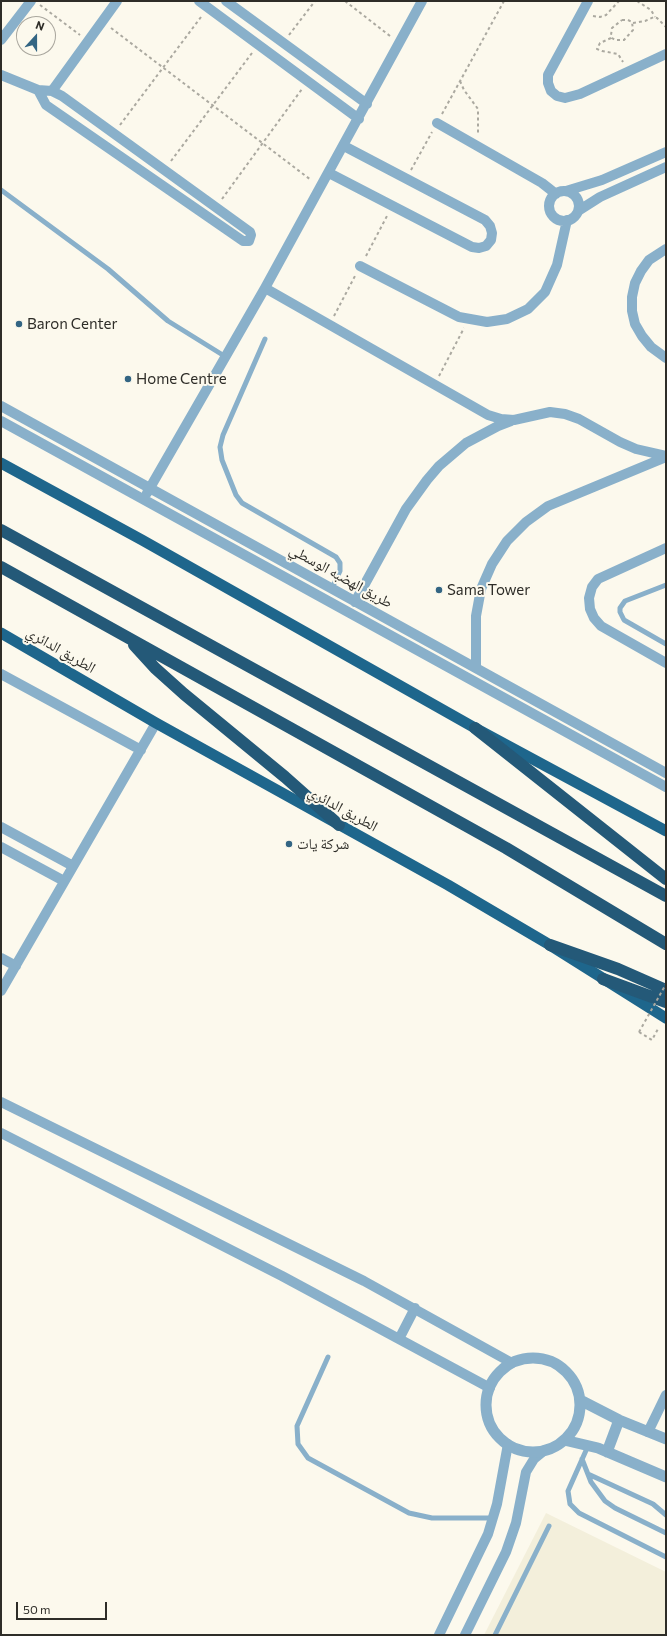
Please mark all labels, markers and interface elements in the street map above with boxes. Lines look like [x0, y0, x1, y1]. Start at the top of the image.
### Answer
north arrow [16, 16, 56, 56]
text: N [34, 18, 46, 33]
place label: Baron Center [27, 315, 117, 333]
marker: Baron Center [14, 319, 24, 329]
place label: Home Centre [136, 370, 227, 388]
marker: Home Centre [123, 374, 133, 384]
street label: طريق الهضبه الوسطي [286, 540, 396, 612]
place label: Sama Tower [447, 581, 530, 599]
marker: Sama Tower [434, 585, 444, 595]
street label: الطريق الدائري [23, 623, 99, 677]
street label: الطريق الدائري [305, 783, 381, 835]
place label: شركة يات [297, 835, 349, 853]
marker: شركة يات [284, 839, 294, 849]
scale bar [18, 1594, 109, 1620]
text: 50 m [23, 1602, 51, 1616]

